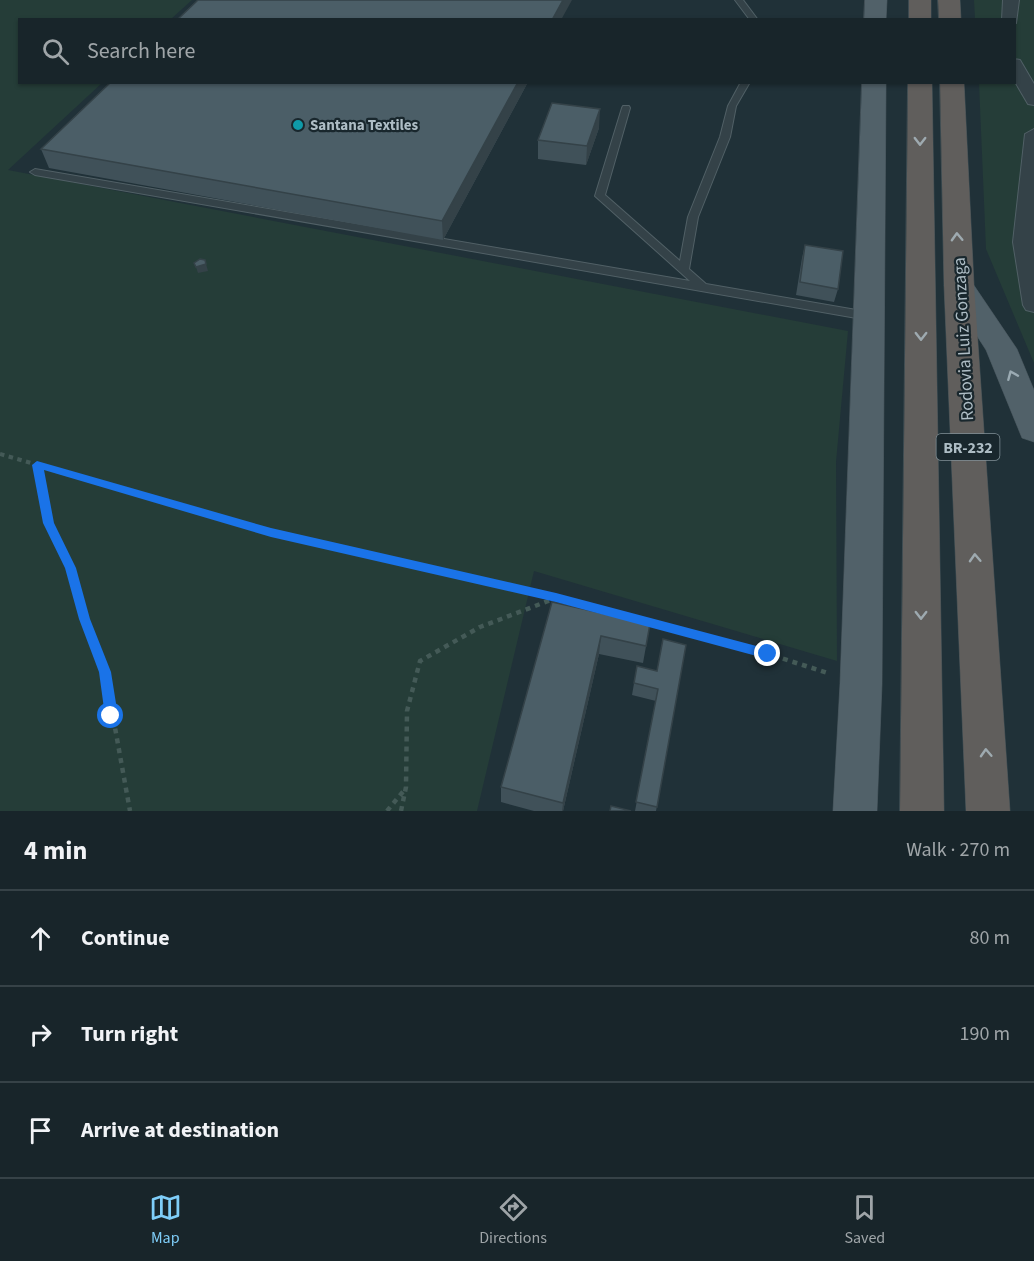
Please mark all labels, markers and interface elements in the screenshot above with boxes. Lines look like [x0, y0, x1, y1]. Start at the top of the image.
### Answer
search box [18, 18, 1016, 84]
icon: search [39, 35, 72, 68]
text: Search here [87, 35, 195, 67]
place label: Santana Textiles [310, 115, 419, 136]
marker: Santana Textiles [291, 118, 305, 132]
one-way arrow [914, 136, 926, 145]
one-way arrow [951, 233, 964, 242]
street label: Rodovia Luiz Gonzaga [947, 256, 980, 421]
one-way arrow [915, 331, 927, 340]
one-way arrow [1007, 370, 1019, 381]
road number: BR-232 [936, 434, 1000, 460]
one-way arrow [968, 553, 981, 562]
one-way arrow [915, 610, 927, 619]
route end [754, 640, 780, 666]
route start [97, 702, 123, 728]
one-way arrow [979, 748, 992, 757]
text: 4 min [24, 832, 87, 869]
text: Walk · 270 m [906, 836, 1010, 864]
icon: ahead [24, 922, 57, 955]
text: Continue [81, 922, 170, 954]
text: 80 m [970, 924, 1010, 952]
icon: right [24, 1018, 57, 1051]
text: Turn right [81, 1018, 178, 1050]
text: 190 m [960, 1020, 1010, 1048]
icon: arrive [24, 1114, 57, 1147]
text: Arrive at destination [81, 1114, 279, 1146]
tab: Map [149, 1191, 182, 1249]
tab: Directions [479, 1191, 547, 1249]
tab: Saved [844, 1191, 885, 1249]

